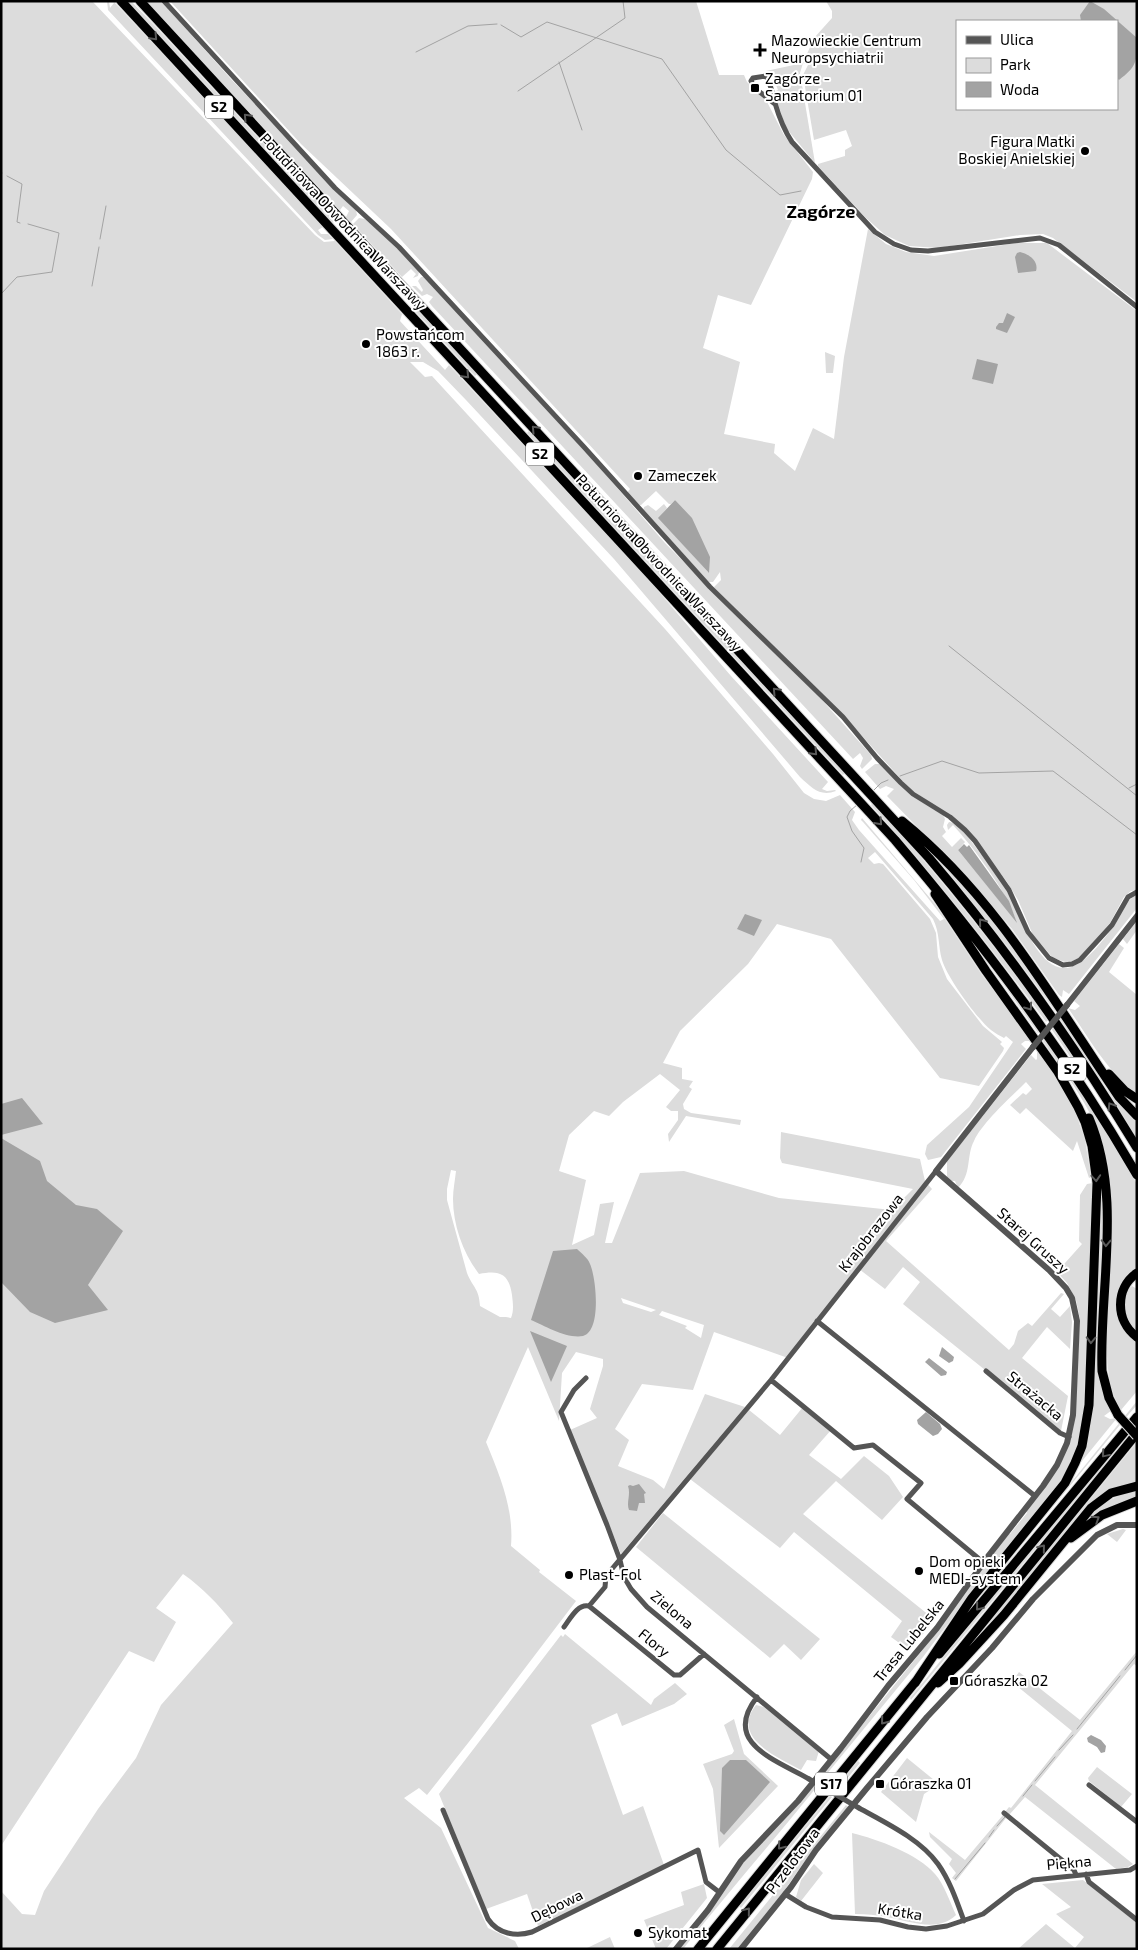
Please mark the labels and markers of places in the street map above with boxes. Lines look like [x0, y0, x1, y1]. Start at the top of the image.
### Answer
place label: Mazowieckie Centrum Neuropsychiatrii [771, 31, 921, 66]
marker: Mazowieckie Centrum Neuropsychiatrii [753, 43, 767, 57]
place label: Zagórze - Sanatorium 01 [765, 69, 863, 104]
marker: Zagórze - Sanatorium 01 [749, 82, 761, 94]
place label: Figura Matki Boskiej Anielskiej [958, 132, 1075, 168]
marker: Figura Matki Boskiej Anielskiej [1079, 145, 1091, 157]
place label: Powstańcom 1863 r. [376, 325, 465, 360]
marker: Powstańcom 1863 r. [360, 338, 372, 350]
place label: Zameczek [648, 466, 717, 484]
marker: Zameczek [632, 470, 644, 482]
place label: Dom opieki MEDI-system [929, 1552, 1021, 1587]
place label: Plast-Fol [579, 1565, 642, 1583]
marker: Dom opieki MEDI-system [913, 1565, 925, 1577]
marker: Plast-Fol [563, 1569, 575, 1581]
place label: Góraszka 02 [964, 1671, 1048, 1689]
marker: Góraszka 02 [948, 1675, 960, 1687]
place label: Góraszka 01 [890, 1774, 972, 1792]
marker: Góraszka 01 [874, 1778, 886, 1790]
place label: Sykomat [648, 1923, 708, 1941]
marker: Sykomat [632, 1927, 644, 1939]

